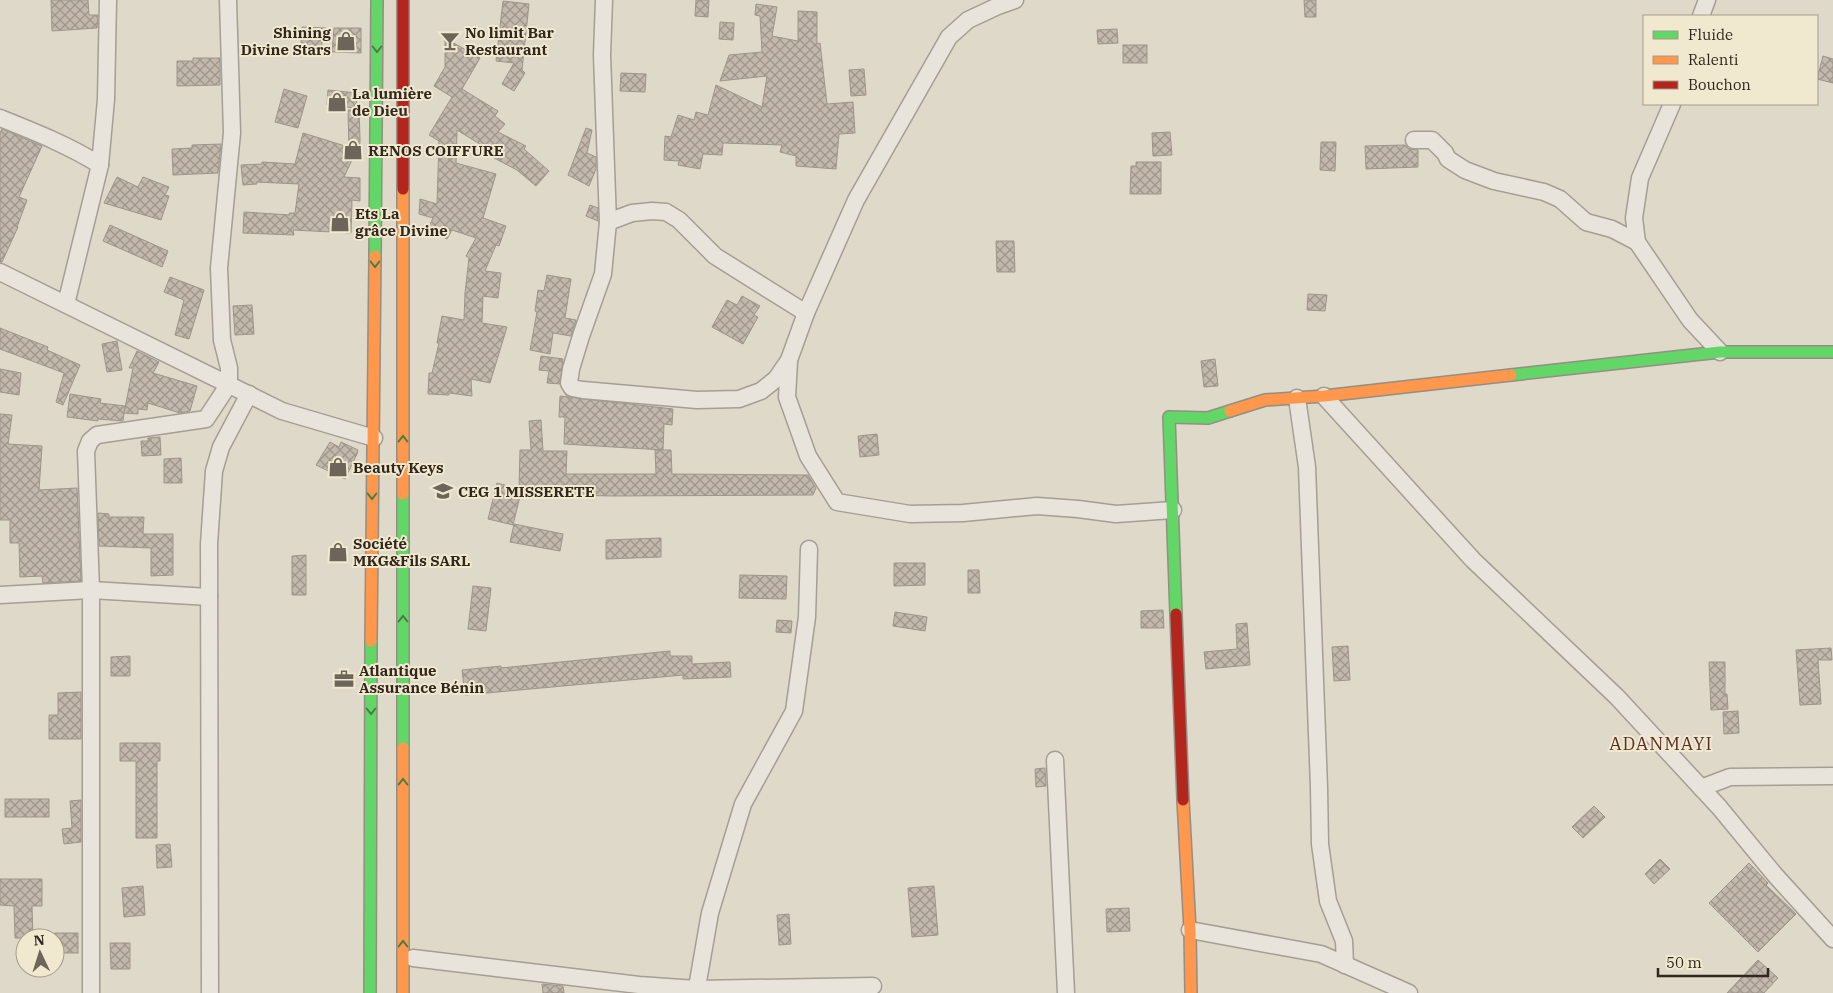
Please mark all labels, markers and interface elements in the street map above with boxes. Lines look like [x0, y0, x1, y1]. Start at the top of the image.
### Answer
legend [1643, 15, 1818, 105]
place label: Shining Divine Stars [241, 23, 331, 59]
place label: No limit Bar Restaurant [465, 23, 555, 59]
text: Fluide [1688, 25, 1733, 44]
shop icon: Shining Divine Stars [335, 30, 357, 52]
bar icon: No limit Bar Restaurant [439, 30, 461, 52]
one-way arrow [372, 45, 382, 53]
text: Ralenti [1688, 50, 1739, 69]
text: Bouchon [1688, 75, 1751, 94]
place label: La lumière de Dieu [352, 84, 432, 120]
shop icon: La lumière de Dieu [326, 91, 348, 113]
shop icon: RENOS COIFFURE [342, 139, 364, 161]
place label: RENOS COIFFURE [368, 141, 504, 160]
place label: Ets La grâce Divine [355, 204, 448, 240]
shop icon: Ets La grâce Divine [329, 211, 351, 233]
one-way arrow [370, 260, 380, 268]
one-way arrow [398, 435, 408, 443]
shop icon: Beauty Keys [327, 456, 349, 478]
place label: Beauty Keys [353, 458, 444, 477]
school or university icon: CEG 1 MISSERETE [432, 480, 454, 502]
place label: CEG 1 MISSERETE [458, 482, 595, 501]
one-way arrow [367, 492, 377, 500]
place label: Société MKG&Fils SARL [353, 534, 470, 570]
shop icon: Société MKG&Fils SARL [327, 541, 349, 563]
one-way arrow [398, 615, 408, 623]
place label: Atlantique Assurance Bénin [359, 661, 484, 697]
office icon: Atlantique Assurance Bénin [333, 668, 355, 690]
one-way arrow [366, 708, 376, 715]
district label: ADANMAYI [1609, 732, 1713, 755]
one-way arrow [398, 778, 408, 786]
north arrow [15, 928, 65, 978]
text: N [33, 931, 45, 949]
one-way arrow [398, 940, 408, 948]
scale bar [1658, 946, 1768, 978]
text: 50 m [1666, 953, 1702, 972]

